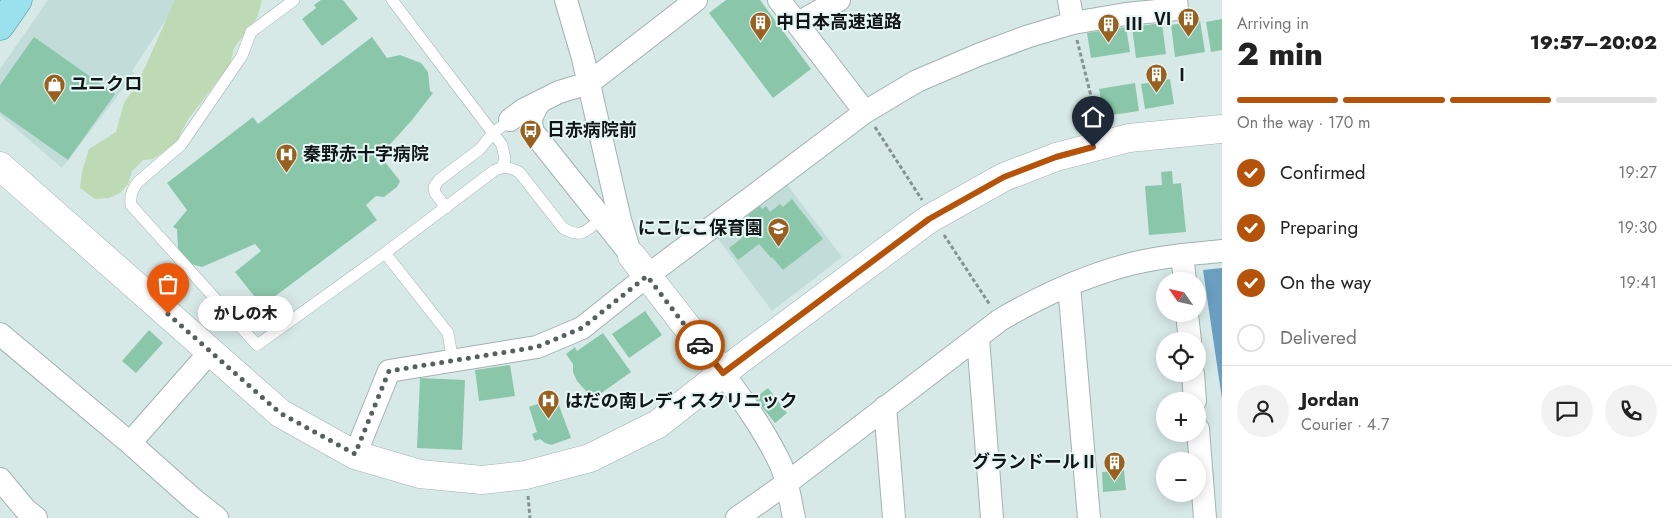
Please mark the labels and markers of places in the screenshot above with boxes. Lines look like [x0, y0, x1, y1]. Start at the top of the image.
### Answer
place label: Ⅵ [1154, 6, 1172, 32]
building icon: Ⅵ [1176, 7, 1200, 38]
place label: 中日本高速道路 [776, 9, 902, 35]
building icon: 中日本高速道路 [748, 10, 772, 41]
place label: Ⅲ [1125, 11, 1143, 37]
building icon: Ⅲ [1097, 12, 1121, 43]
place label: Ⅰ [1173, 62, 1191, 88]
building icon: Ⅰ [1145, 63, 1169, 94]
place label: ユニクロ [70, 71, 142, 97]
shop icon: ユニクロ [42, 72, 66, 103]
pin [1072, 96, 1114, 147]
place label: 日赤病院前 [547, 117, 637, 143]
bus stop icon: 日赤病院前 [519, 118, 543, 149]
place label: 秦野赤十字病院 [303, 141, 429, 167]
hospital icon: 秦野赤十字病院 [275, 142, 299, 173]
place label: にこにこ保育園 [638, 215, 763, 241]
school or university icon: にこにこ保育園 [767, 216, 791, 247]
pin [147, 263, 189, 314]
callout: かしの木 [198, 296, 293, 332]
place label: はだの南レディスクリニック [565, 388, 797, 414]
hospital icon: はだの南レディスクリニック [537, 389, 561, 420]
place label: グランドールⅡ [972, 449, 1098, 475]
building icon: グランドールⅡ [1102, 450, 1126, 481]

